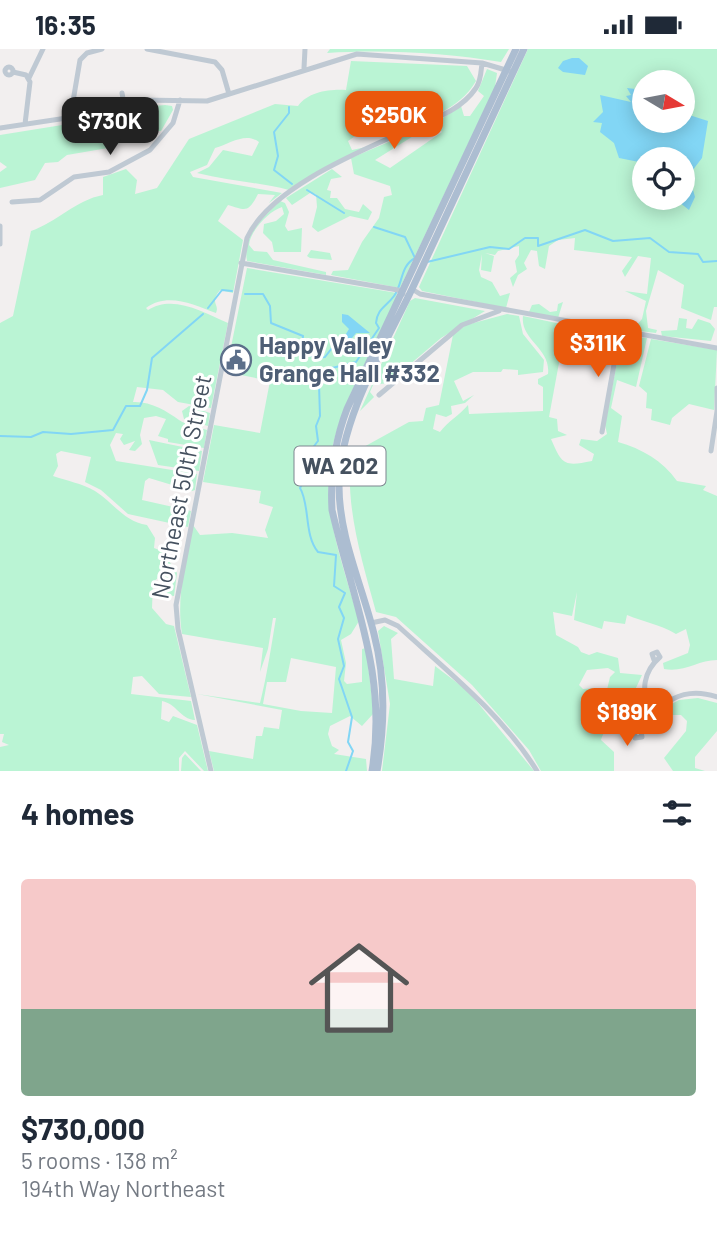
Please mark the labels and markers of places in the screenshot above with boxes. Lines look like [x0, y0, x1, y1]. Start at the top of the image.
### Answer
pin: $250K [345, 91, 443, 151]
pin: $730K [61, 97, 159, 157]
pin: $311K [549, 319, 647, 379]
place label: Happy Valley Grange Hall #332 [259, 330, 440, 387]
public building icon: Happy Valley Grange Hall #332 [219, 343, 253, 377]
pin: $189K [578, 689, 676, 748]

